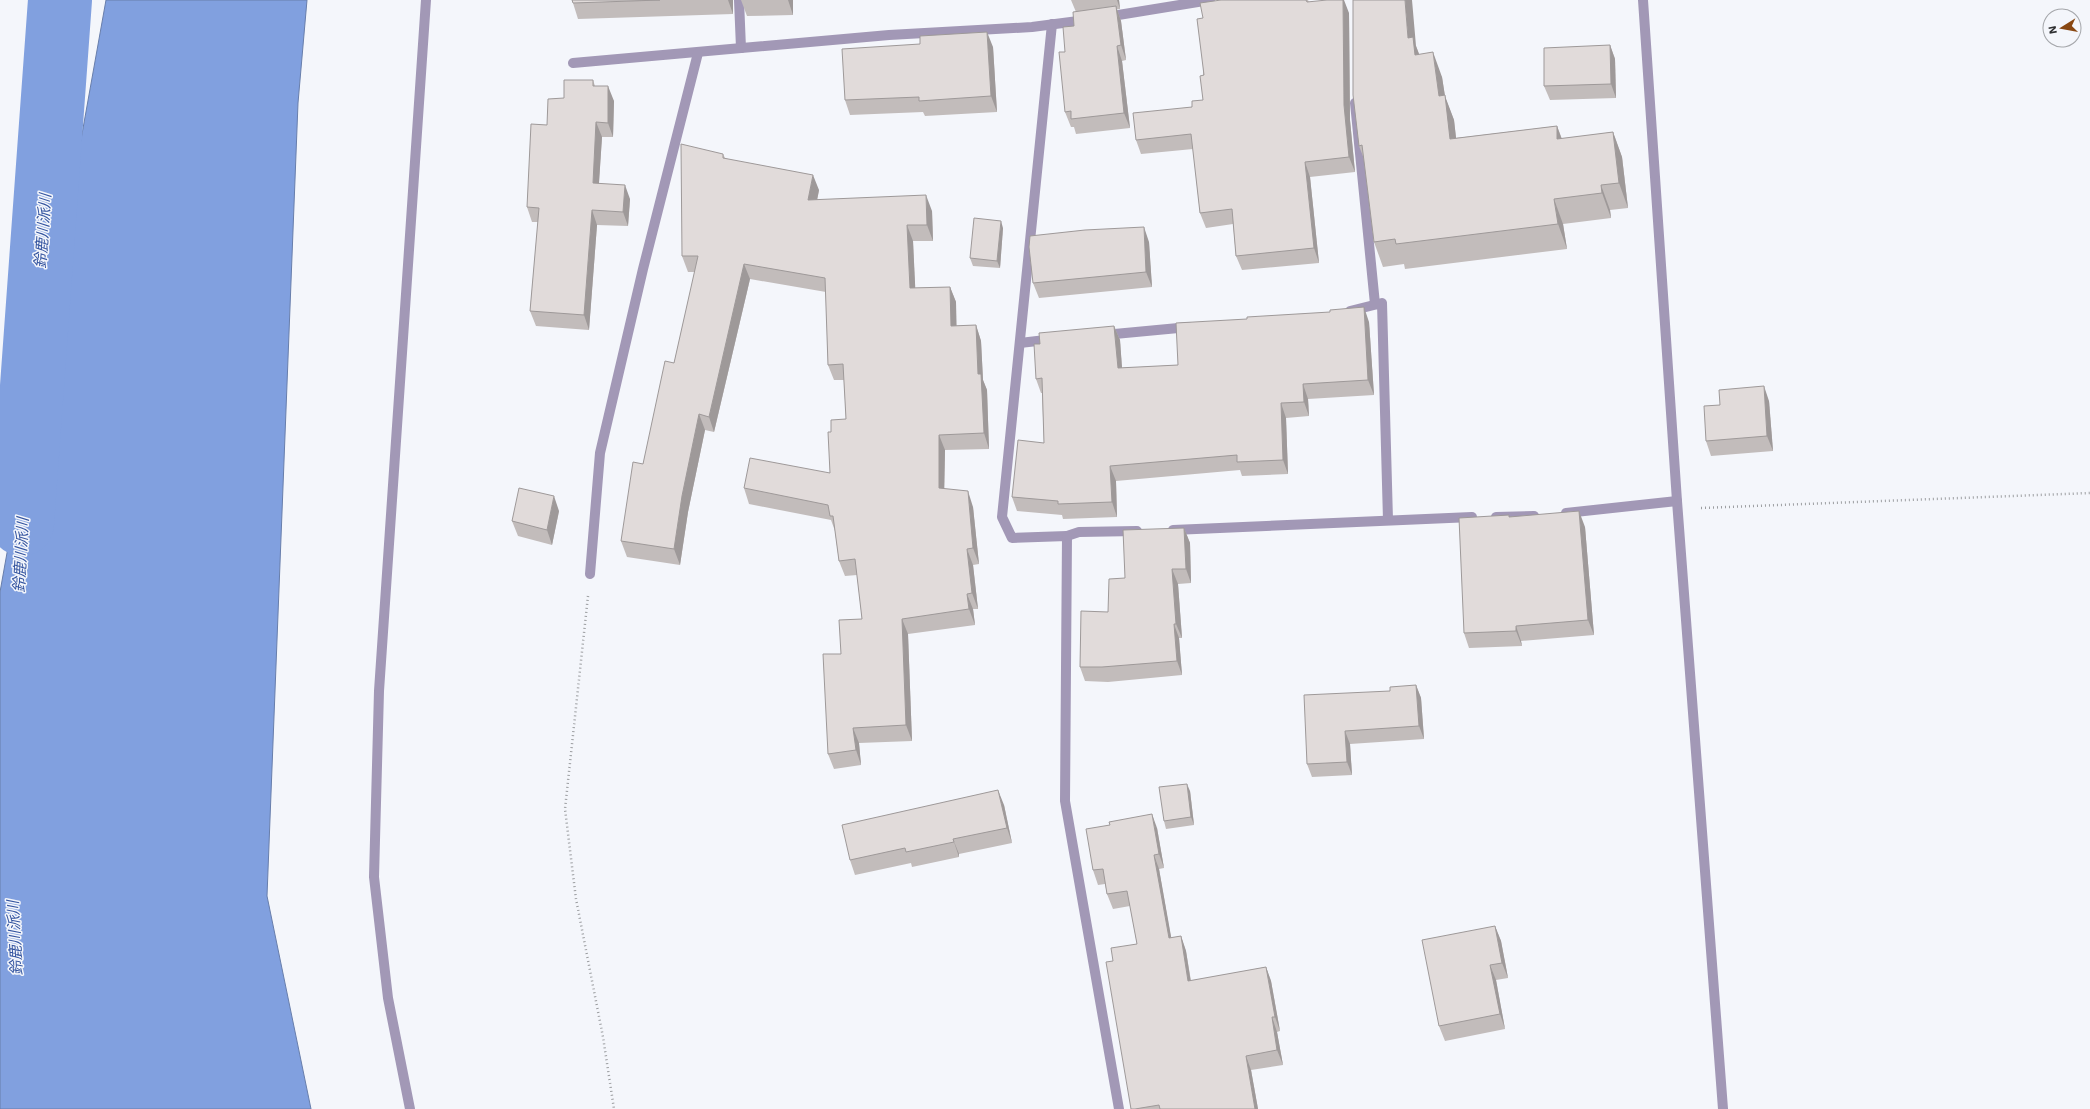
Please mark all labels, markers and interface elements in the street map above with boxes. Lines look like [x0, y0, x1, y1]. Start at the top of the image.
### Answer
north arrow [2042, 8, 2082, 48]
text: N [2046, 25, 2060, 35]
water label: 鈴鹿川派川 [31, 191, 55, 269]
water label: 鈴鹿川派川 [10, 515, 32, 593]
water label: 鈴鹿川派川 [4, 898, 26, 976]

